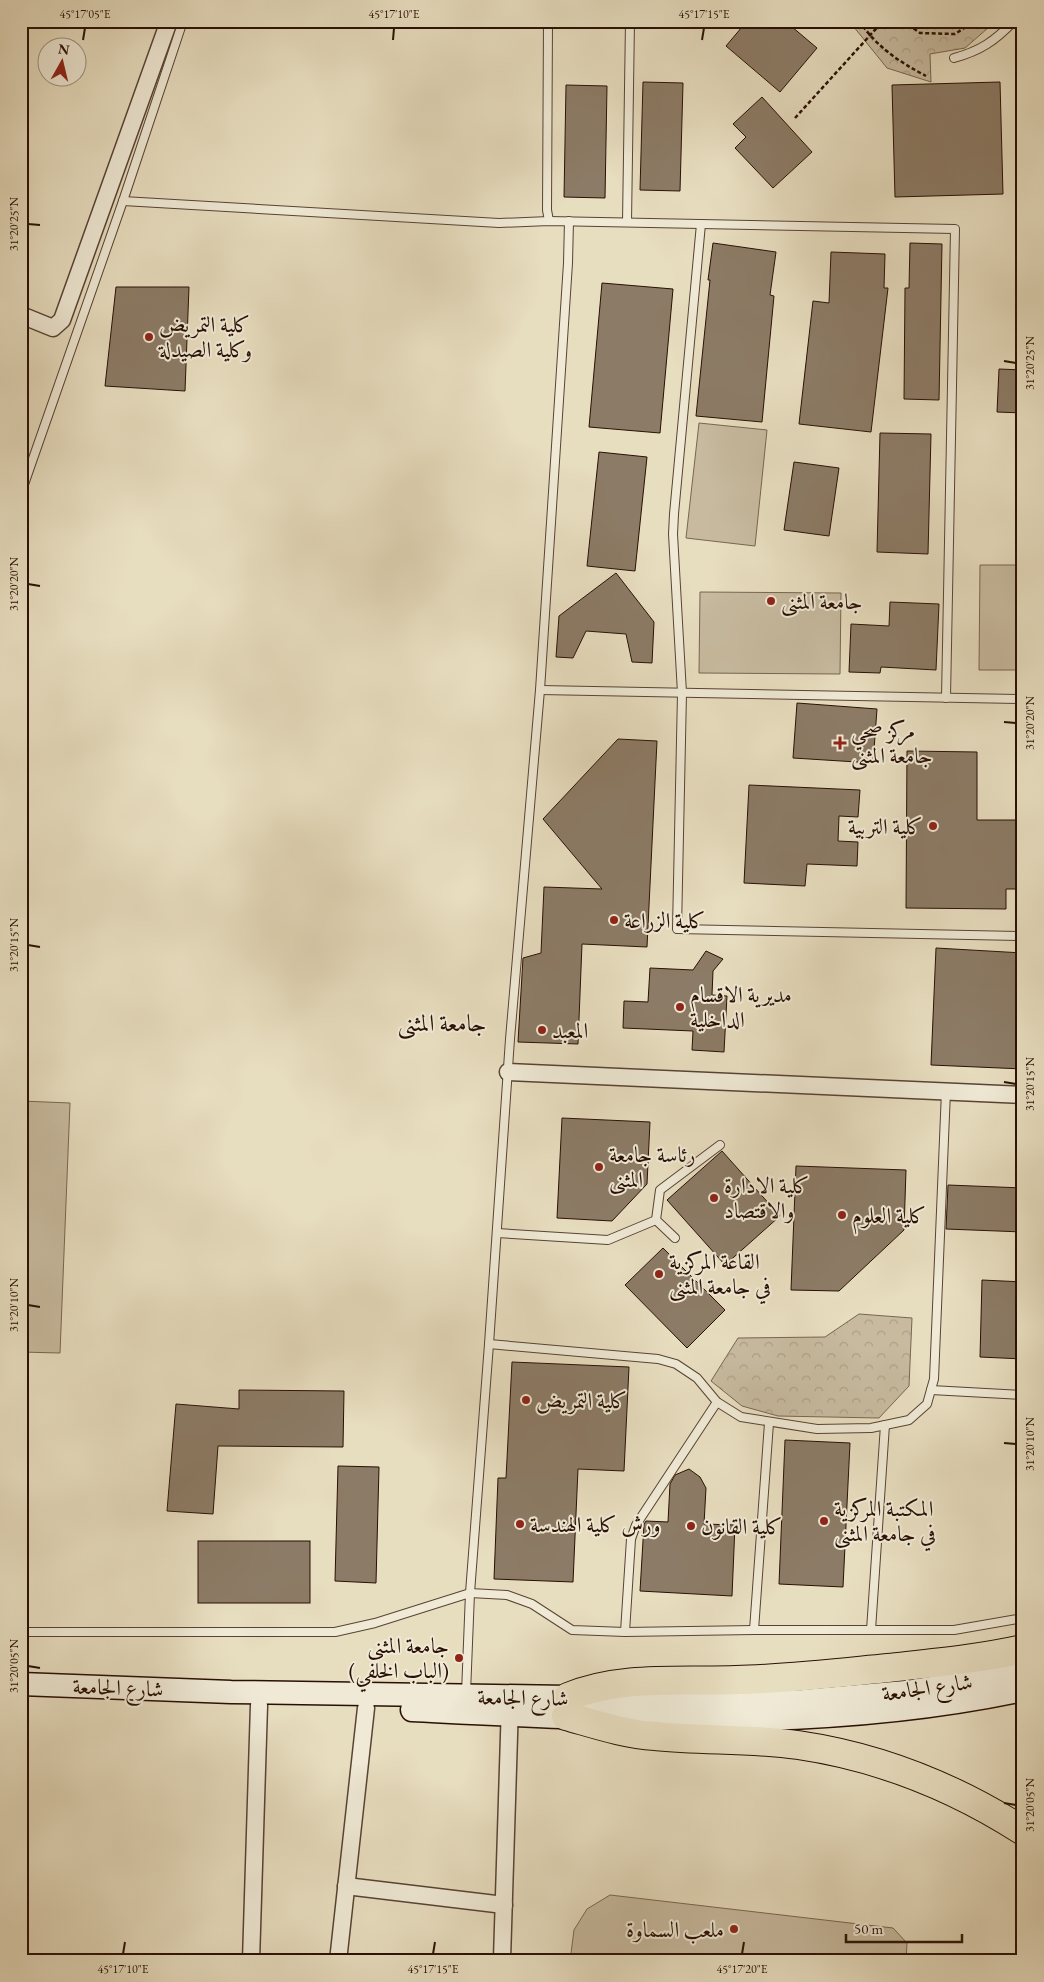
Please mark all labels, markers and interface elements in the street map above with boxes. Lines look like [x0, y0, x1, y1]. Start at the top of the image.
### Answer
text: 45°17'05"E [59, 6, 111, 22]
text: 45°17'10"E [368, 6, 420, 22]
text: 45°17'15"E [678, 6, 730, 22]
north arrow [38, 38, 88, 88]
text: N [57, 39, 71, 59]
text: 31°20'25"N [6, 197, 22, 251]
place label: كلية التمريض وكلية الصيدلة [158, 310, 252, 364]
marker: كلية التمريض وكلية الصيدلة [143, 331, 155, 343]
text: 31°20'25"N [1022, 336, 1038, 390]
text: 31°20'20"N [6, 557, 22, 611]
place label: جامعة المثنى [781, 587, 863, 617]
marker: جامعة المثنى [765, 595, 777, 607]
text: 31°20'20"N [1022, 696, 1038, 750]
place label: مركز صحي جامعة المثنى [851, 716, 933, 771]
marker: مركز صحي جامعة المثنى [833, 736, 847, 750]
place label: كلية التربية [848, 812, 923, 841]
marker: كلية التربية [927, 820, 939, 832]
place label: كلية الزراعة [624, 906, 706, 935]
marker: كلية الزراعة [608, 914, 620, 926]
text: 31°20'15"N [6, 918, 22, 972]
place label: مديرية الاقسام الداخلية [690, 980, 792, 1034]
marker: مديرية الاقسام الداخلية [674, 1001, 686, 1013]
district label: جامعة المثنى [397, 1007, 487, 1040]
place label: المعبد [552, 1016, 588, 1045]
marker: المعبد [536, 1024, 548, 1036]
text: 31°20'15"N [1022, 1057, 1038, 1111]
place label: رئاسة جامعة المثنى [609, 1140, 696, 1195]
marker: رئاسة جامعة المثنى [593, 1161, 605, 1173]
place label: كلية الادارة والاقتصاد [724, 1171, 810, 1225]
marker: كلية الادارة والاقتصاد [708, 1192, 720, 1204]
place label: كلية العلوم [852, 1201, 926, 1235]
marker: كلية العلوم [836, 1209, 848, 1221]
place label: القاعة المركزية في جامعة المثنى [669, 1247, 771, 1305]
marker: القاعة المركزية في جامعة المثنى [653, 1268, 665, 1280]
text: 31°20'10"N [6, 1278, 22, 1332]
place label: كلية التمريض [536, 1386, 627, 1415]
marker: كلية التمريض [520, 1394, 532, 1406]
text: 31°20'10"N [1022, 1417, 1038, 1471]
place label: المكتبة المركزية في جامعة المثنى [834, 1494, 936, 1552]
place label: ورش كلية الهندسة [530, 1510, 661, 1539]
place label: كلية القانون [701, 1512, 783, 1541]
marker: المكتبة المركزية في جامعة المثنى [818, 1515, 830, 1527]
marker: ورش كلية الهندسة [514, 1518, 526, 1530]
marker: كلية القانون [685, 1520, 697, 1532]
place label: جامعة المثنى (الباب الخلفي) [348, 1631, 449, 1693]
text: 31°20'05"N [6, 1639, 22, 1693]
marker: جامعة المثنى (الباب الخلفي) [453, 1652, 465, 1664]
street label: شارع الجامعة [880, 1667, 975, 1712]
street label: شارع الجامعة [72, 1671, 164, 1708]
street label: شارع الجامعة [477, 1682, 569, 1717]
text: 31°20'05"N [1022, 1778, 1038, 1832]
scale bar [846, 1912, 963, 1944]
place label: ملعب السماوة [626, 1915, 724, 1944]
text: 50 m [854, 1919, 883, 1938]
marker: ملعب السماوة [728, 1923, 740, 1935]
text: 45°17'10"E [97, 1961, 149, 1977]
text: 45°17'15"E [407, 1961, 459, 1977]
text: 45°17'20"E [716, 1961, 768, 1977]

